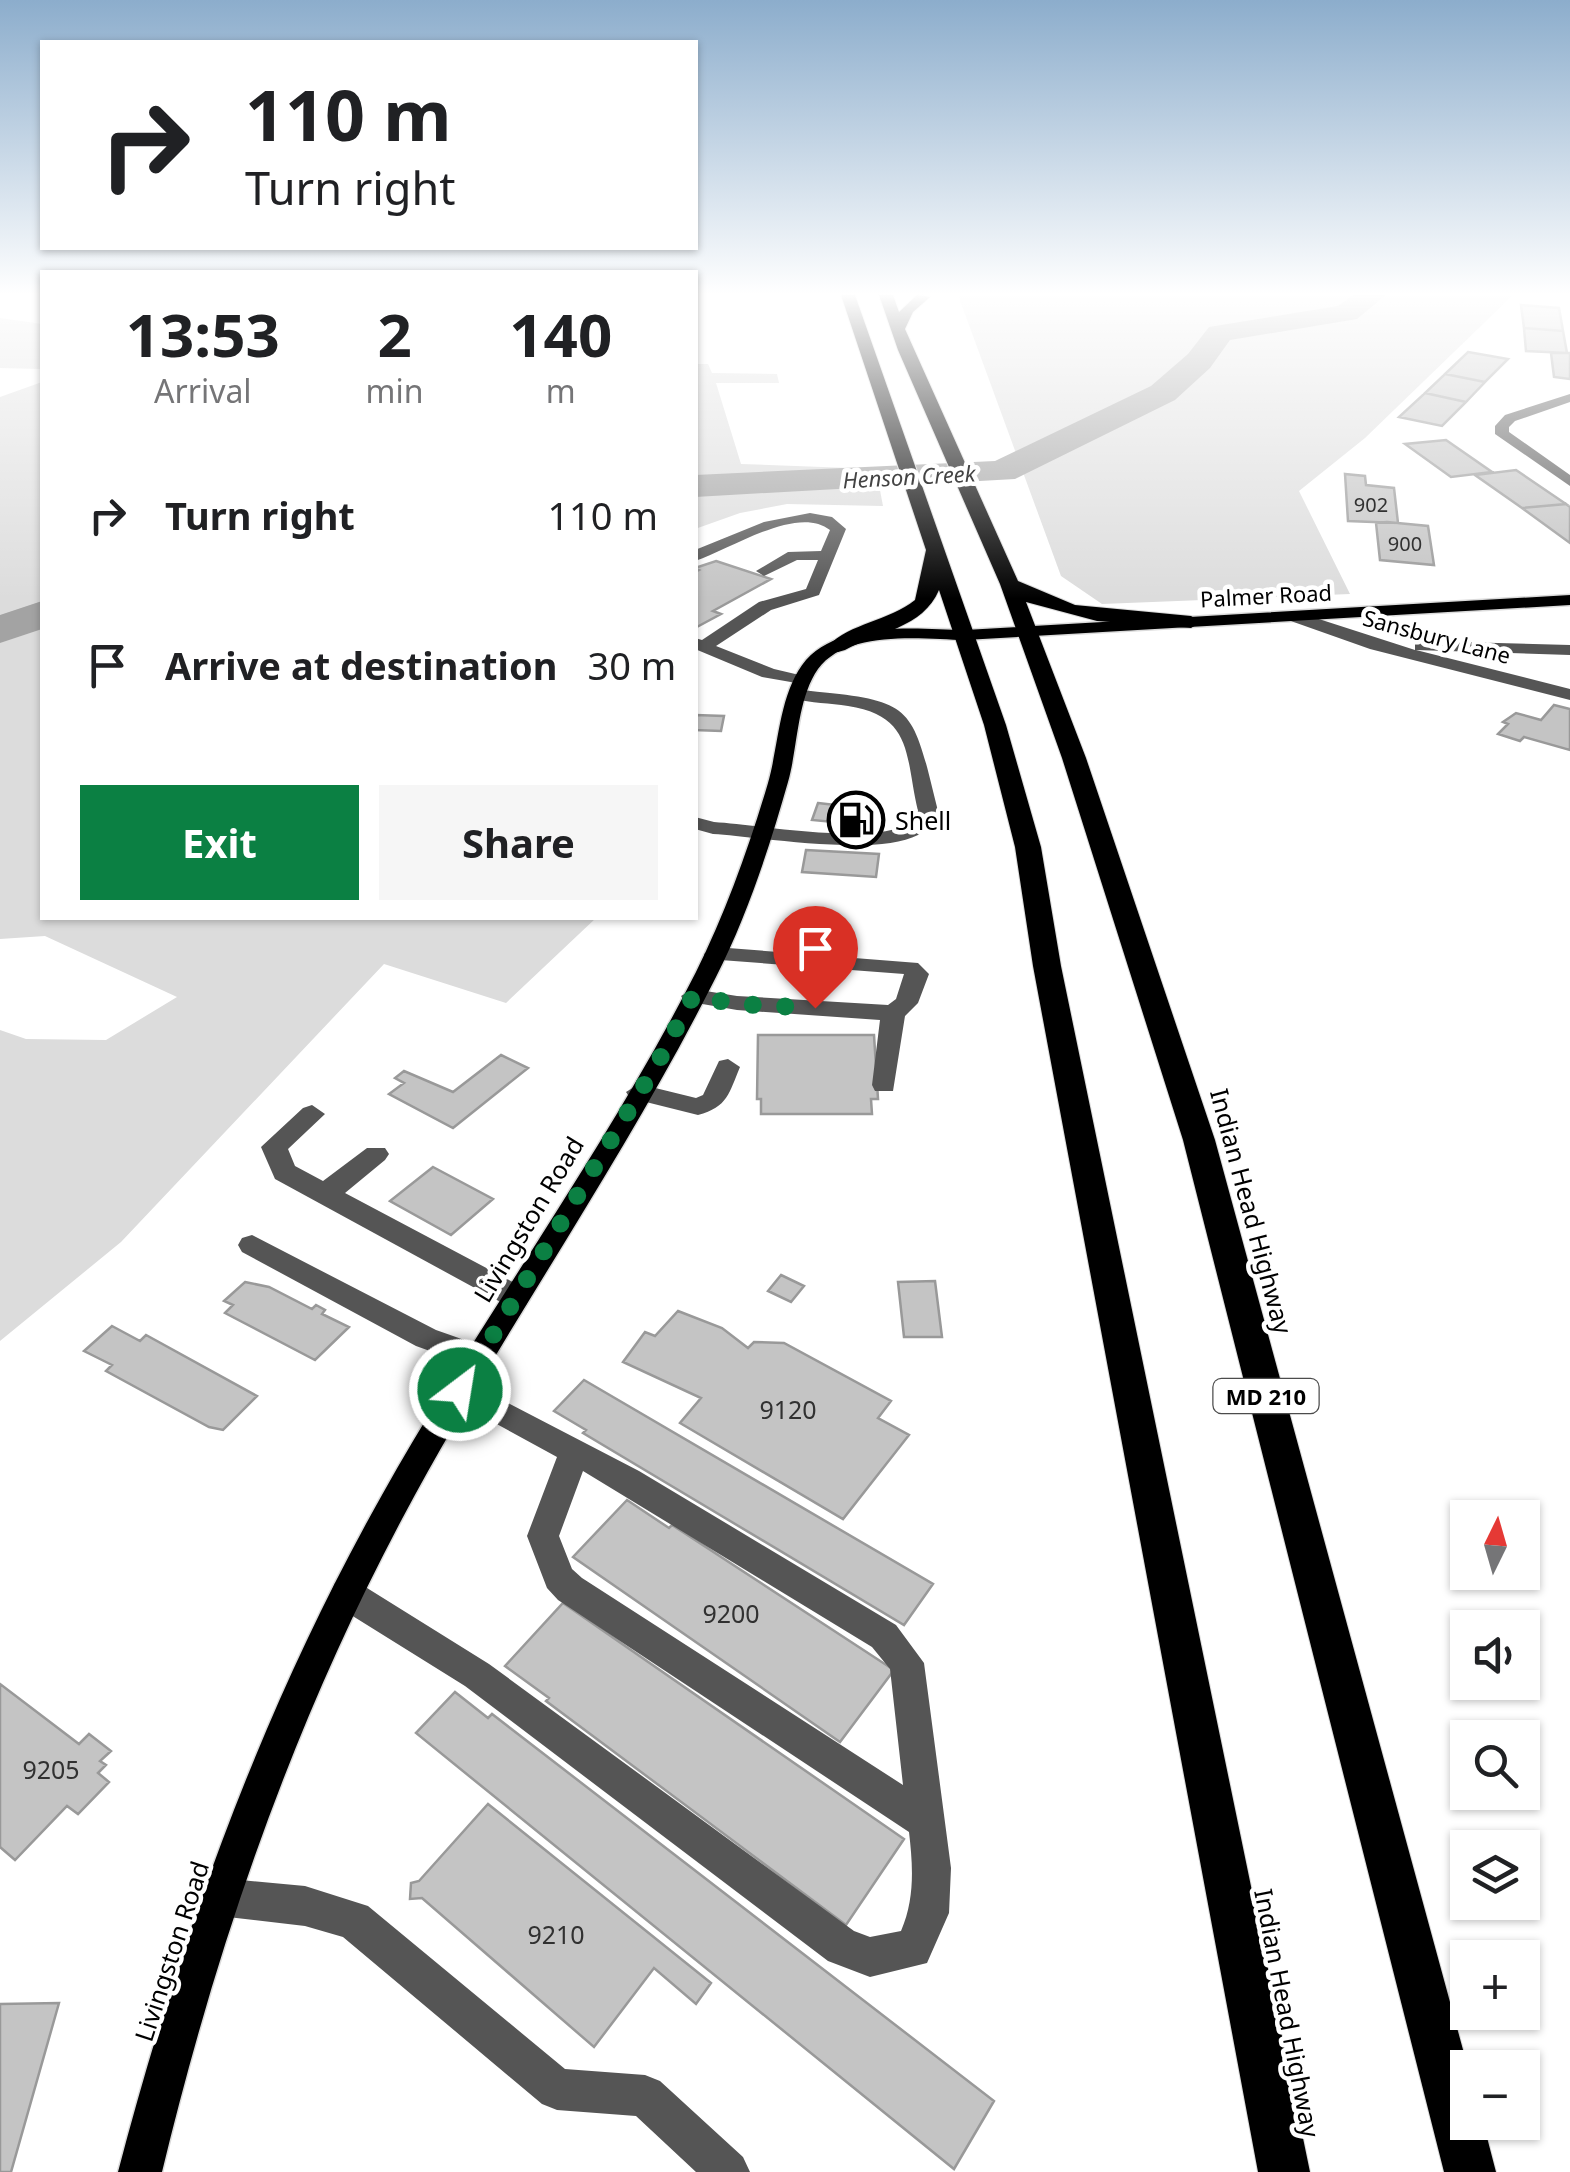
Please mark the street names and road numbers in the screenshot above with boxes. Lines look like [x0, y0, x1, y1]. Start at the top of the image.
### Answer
street label: Palmer Road [1199, 577, 1333, 613]
street label: Sansbury Lane [1360, 602, 1514, 670]
street label: Indian Head Highway [1203, 1085, 1301, 1338]
street label: Livingston Road [465, 1130, 591, 1308]
road number: MD 210 [1214, 1379, 1318, 1413]
street label: Livingston Road [126, 1856, 216, 2046]
street label: Indian Head Highway [1247, 1886, 1329, 2140]

